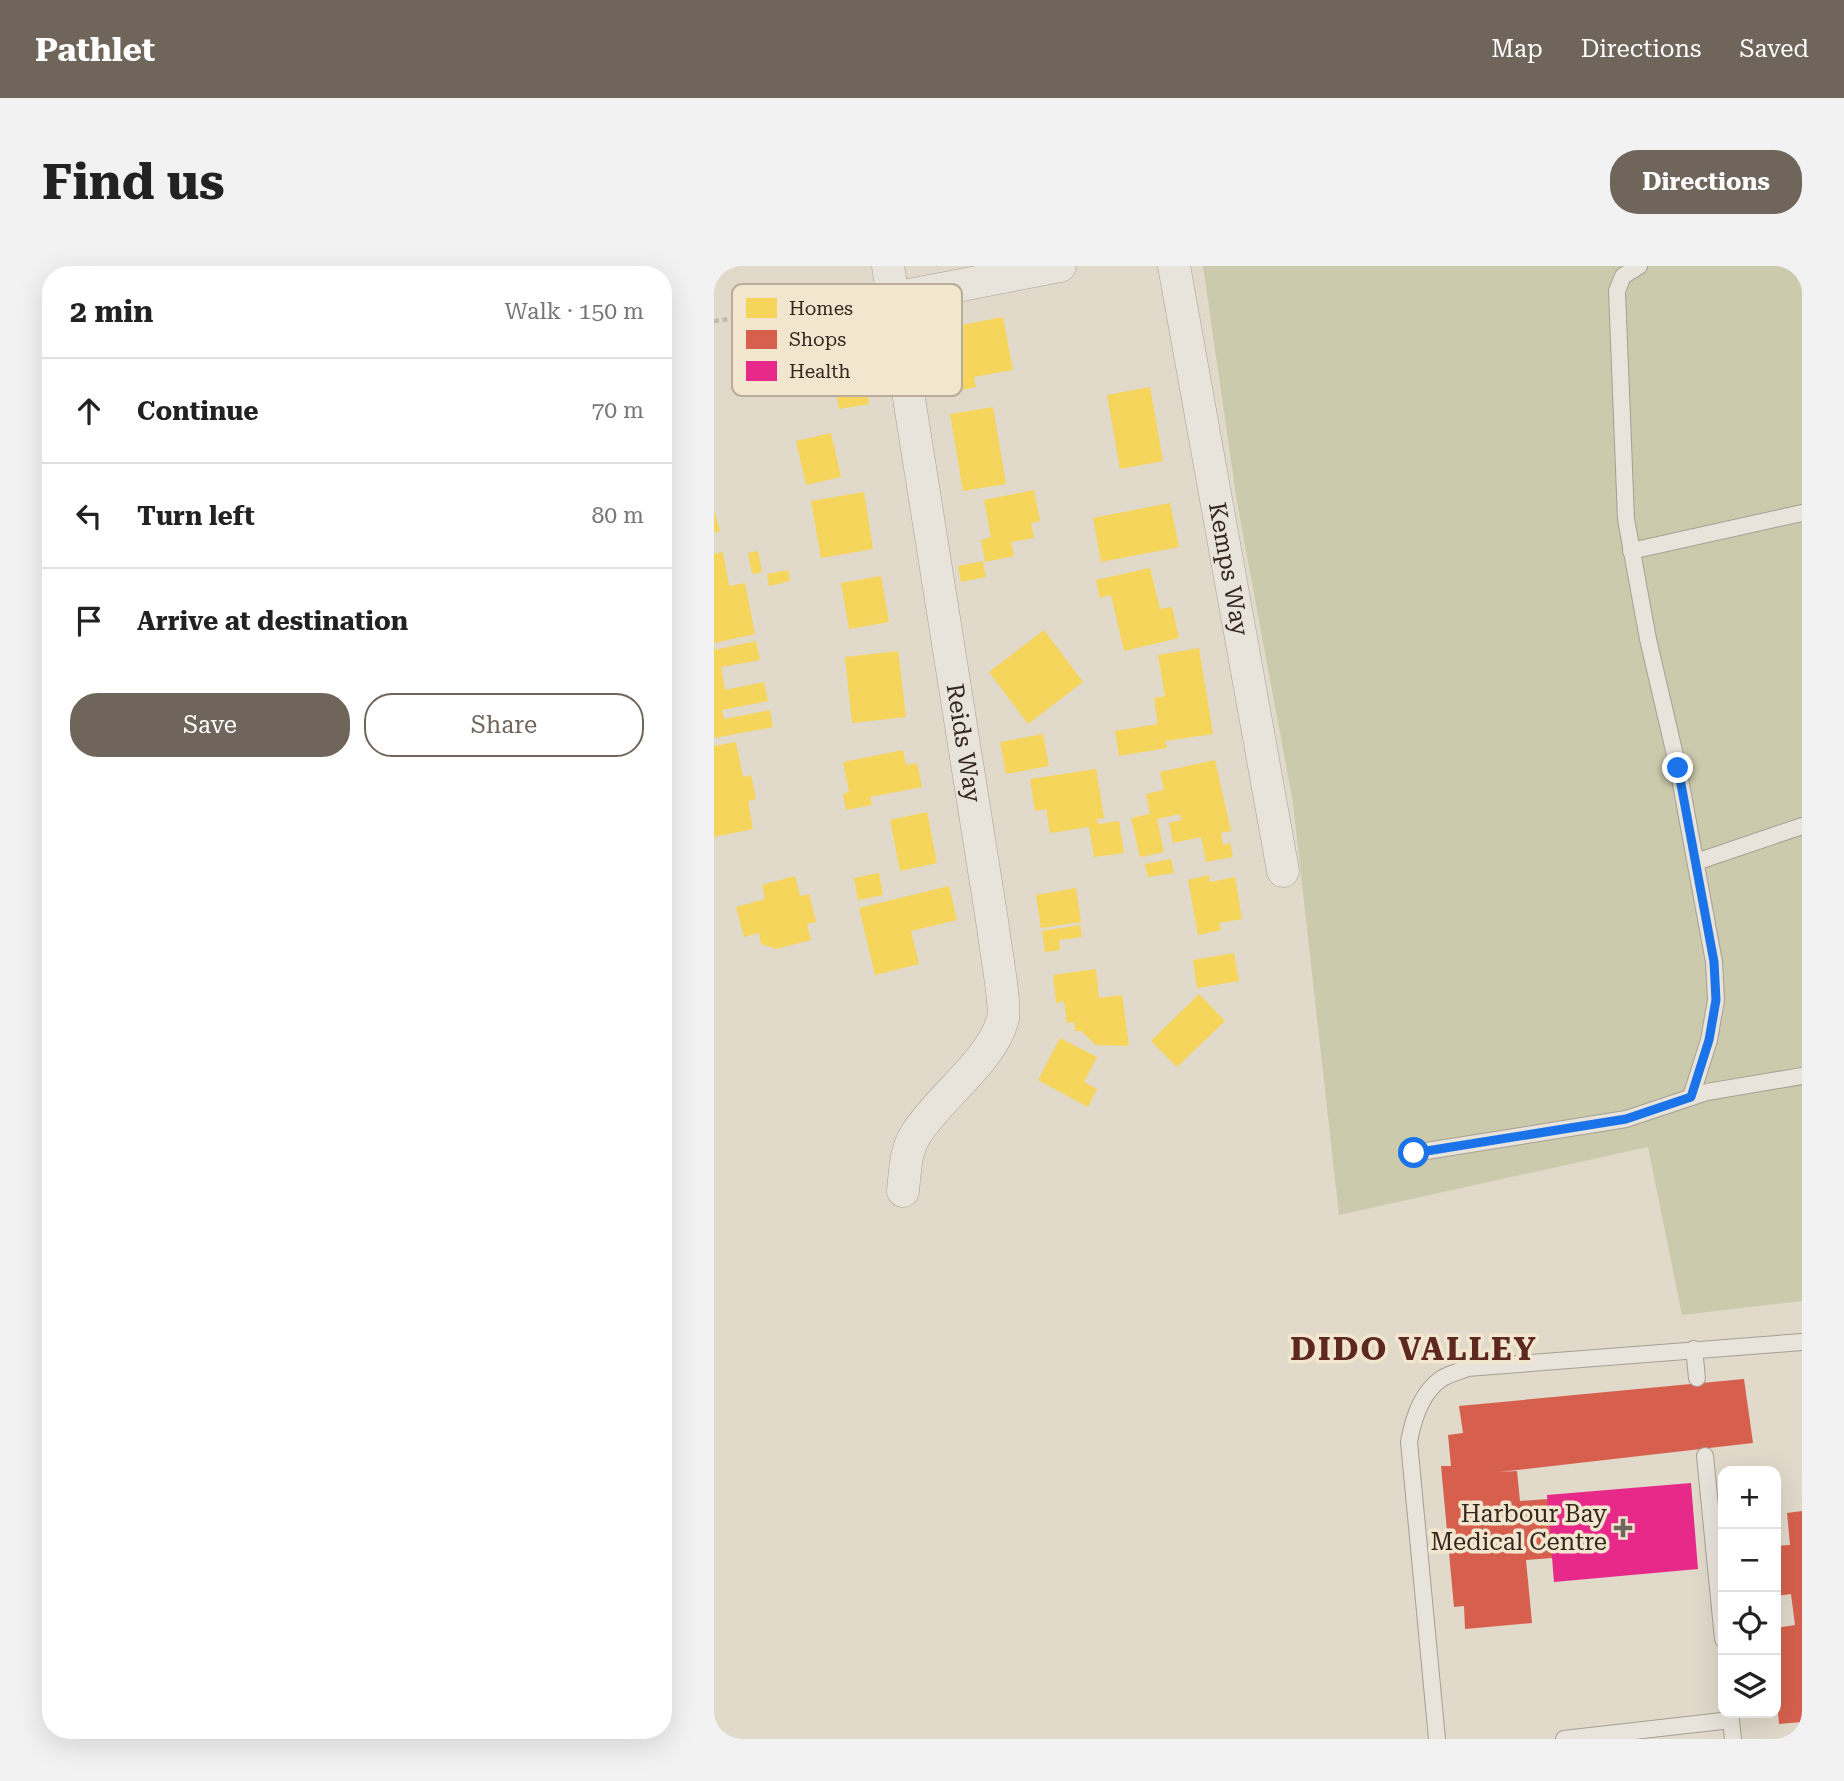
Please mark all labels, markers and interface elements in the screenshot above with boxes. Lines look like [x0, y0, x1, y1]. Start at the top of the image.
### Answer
text: Pathlet [35, 30, 155, 69]
text: Map [1491, 35, 1543, 63]
text: Directions [1581, 35, 1701, 63]
text: Saved [1739, 35, 1809, 63]
button: Directions [1610, 150, 1802, 214]
text: Find us [42, 154, 225, 211]
legend [732, 284, 962, 396]
text: 2 min [70, 294, 153, 329]
text: Homes [789, 297, 853, 320]
text: Walk · 150 m [505, 298, 644, 325]
text: Shops [789, 328, 846, 351]
text: Health [789, 360, 851, 383]
icon: ahead [70, 392, 108, 430]
text: Continue [137, 396, 259, 426]
text: 70 m [591, 397, 644, 424]
icon: left [70, 497, 108, 535]
street label: Kemps Way [1203, 500, 1255, 639]
text: Turn left [137, 501, 255, 531]
text: 80 m [591, 502, 644, 529]
icon: arrive [70, 602, 108, 640]
text: Arrive at destination [137, 606, 408, 636]
street label: Reids Way [941, 682, 987, 805]
button: Save [70, 693, 350, 757]
button: Share [364, 693, 644, 757]
route end [1662, 752, 1693, 783]
route start [1398, 1137, 1429, 1168]
district label: DIDO VALLEY [1290, 1330, 1538, 1368]
map controls [1718, 1466, 1781, 1718]
button: + [1718, 1466, 1781, 1529]
place label: Harbour Bay Medical Centre [1430, 1500, 1608, 1556]
marker: Harbour Bay Medical Centre [1613, 1518, 1633, 1538]
button: − [1718, 1529, 1781, 1592]
button: locate [1718, 1592, 1781, 1655]
button: layers [1718, 1655, 1781, 1718]

